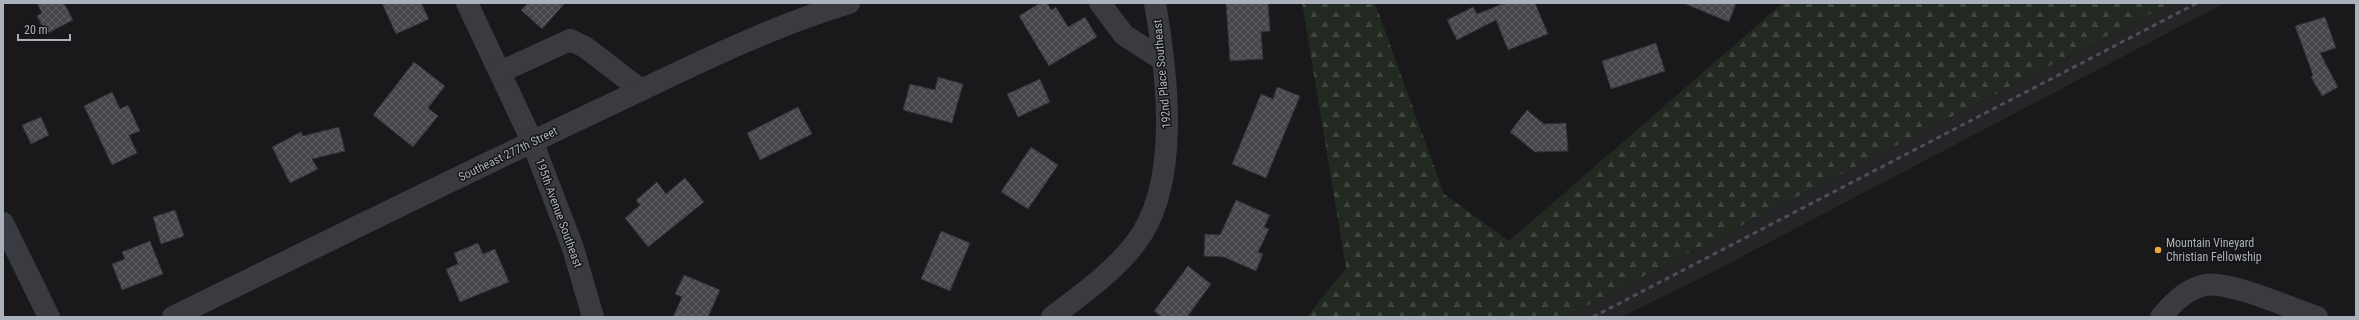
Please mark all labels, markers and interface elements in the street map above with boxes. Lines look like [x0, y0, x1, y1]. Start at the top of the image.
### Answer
scale bar [18, 16, 70, 42]
street label: 192nd Place Southeast [1150, 19, 1174, 129]
text: 20 m [24, 23, 48, 37]
street label: Southeast 277th Street [456, 124, 560, 184]
street label: 195th Avenue Southeast [533, 157, 585, 270]
place label: Mountain Vineyard Christian Fellowship [2166, 236, 2262, 264]
marker: Mountain Vineyard Christian Fellowship [2153, 245, 2163, 255]

